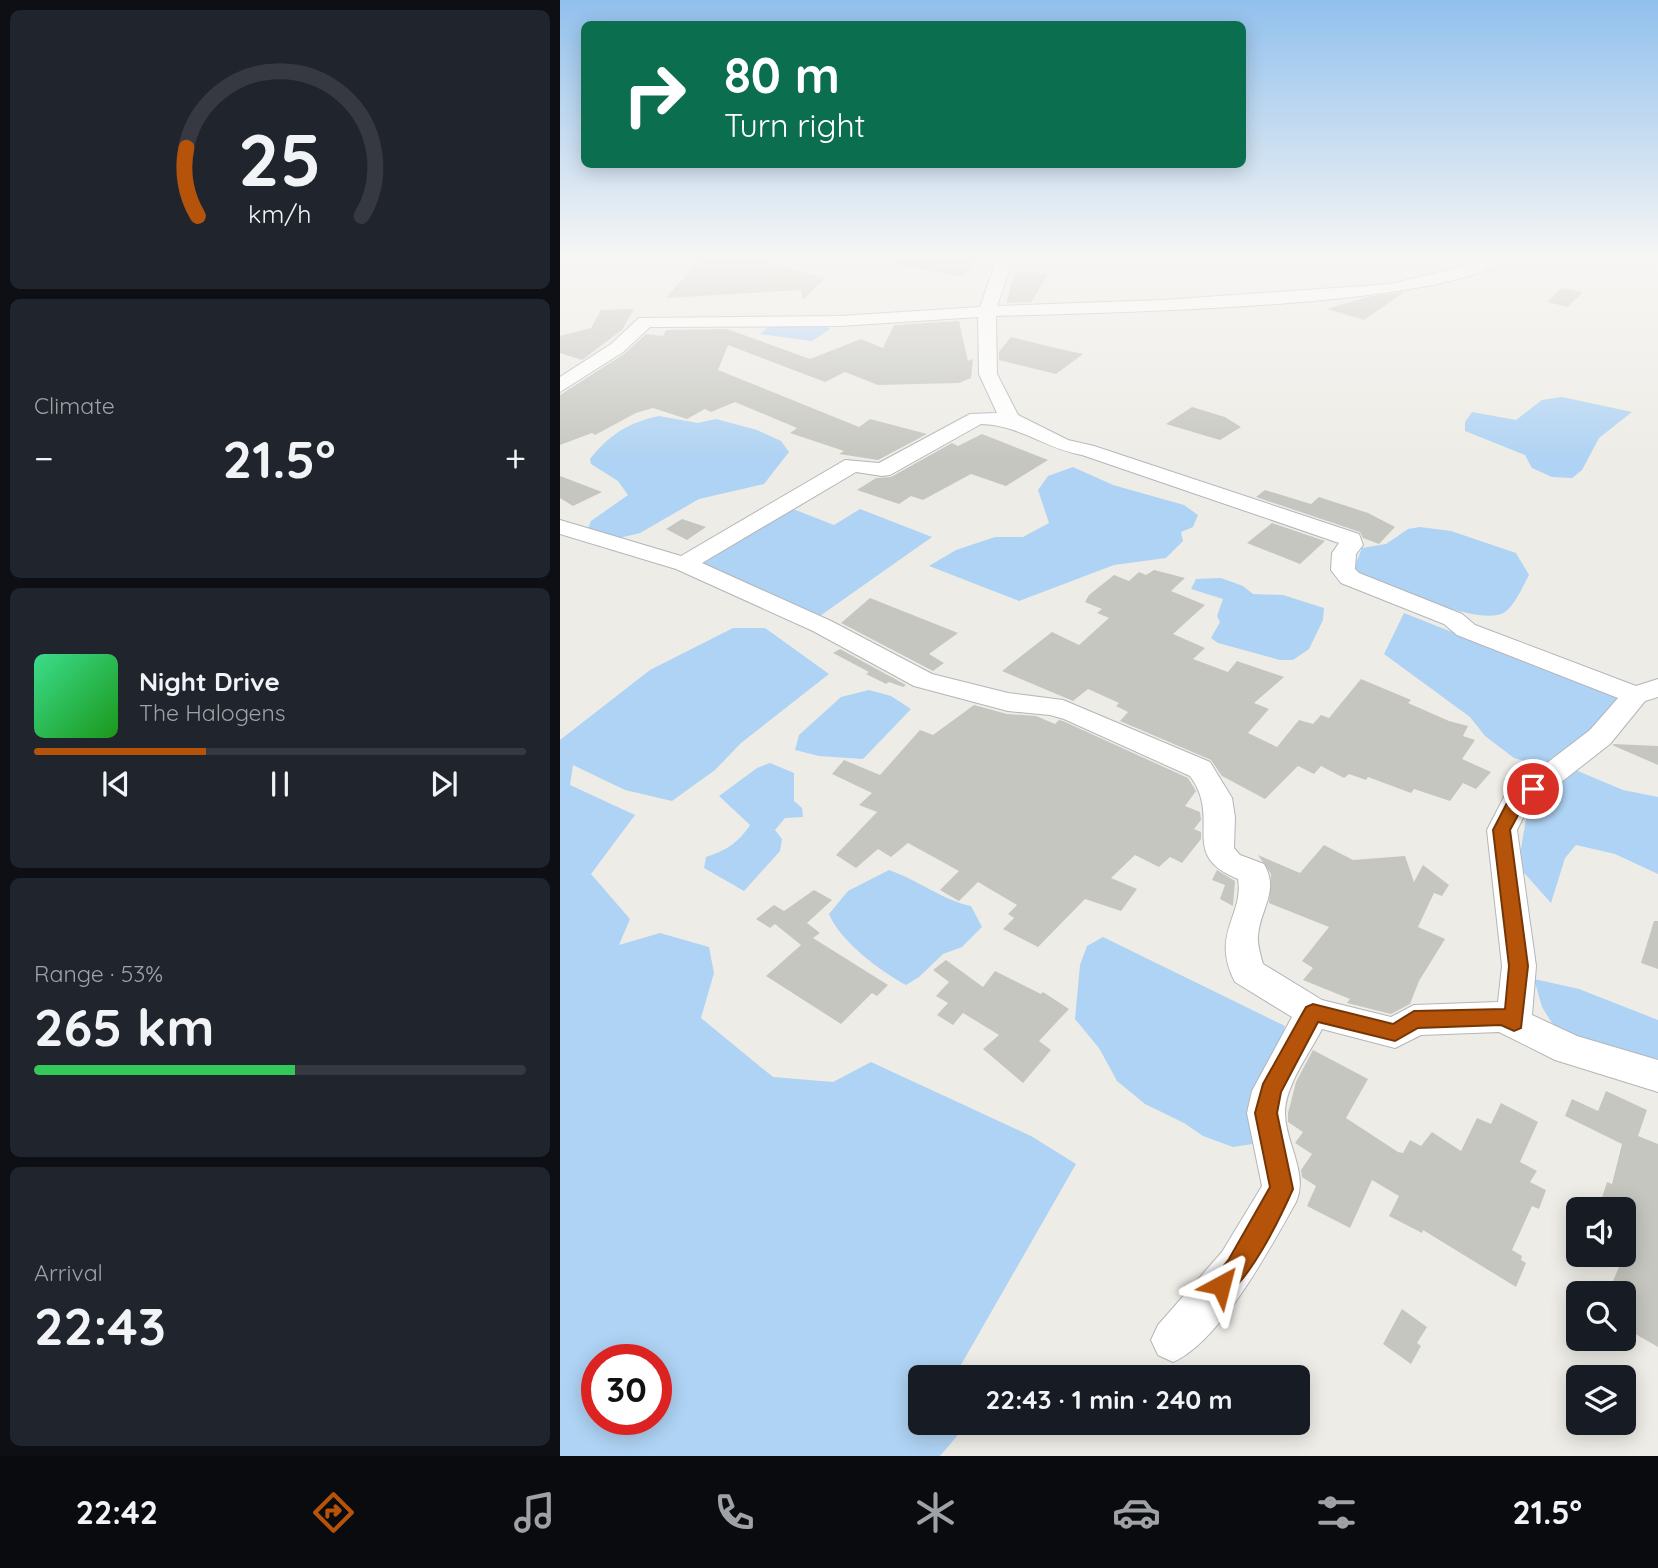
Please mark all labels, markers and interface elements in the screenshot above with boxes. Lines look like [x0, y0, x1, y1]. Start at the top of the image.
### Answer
text: 80 m [724, 44, 840, 105]
icon: right [609, 49, 700, 140]
text: Turn right [724, 105, 865, 145]
text: 25 [238, 113, 322, 204]
text: km/h [248, 197, 312, 228]
text: Climate [34, 391, 115, 420]
text: 21.5° [223, 426, 336, 491]
text: − [34, 434, 54, 482]
text: + [505, 434, 526, 482]
text: Night Drive [139, 665, 280, 698]
text: The Halogens [139, 698, 286, 727]
pin [1503, 759, 1563, 819]
icon: previous [97, 765, 135, 803]
icon: pause [261, 765, 299, 803]
icon: next [425, 765, 463, 803]
icon: arrive [1514, 770, 1552, 808]
text: Range · 53% [34, 959, 163, 988]
text: 265 km [34, 994, 214, 1059]
map controls [1566, 1197, 1636, 1435]
button: sound [1566, 1197, 1636, 1267]
position arrow [1184, 1248, 1258, 1322]
text: Arrival [34, 1258, 103, 1287]
button: search [1566, 1281, 1636, 1351]
text: 22:43 [34, 1293, 166, 1358]
speed limit sign: 30 [581, 1344, 672, 1435]
button: layers [1566, 1365, 1636, 1435]
text: 22:43 · 1 min · 240 m [986, 1383, 1232, 1416]
icon: directions [309, 1488, 358, 1537]
icon: music [510, 1488, 559, 1537]
icon: phone [710, 1488, 759, 1537]
icon: climate [911, 1488, 960, 1537]
icon: car [1112, 1488, 1161, 1537]
icon: filters [1312, 1488, 1361, 1537]
text: 22:42 [76, 1492, 158, 1532]
text: 21.5° [1513, 1492, 1582, 1532]

